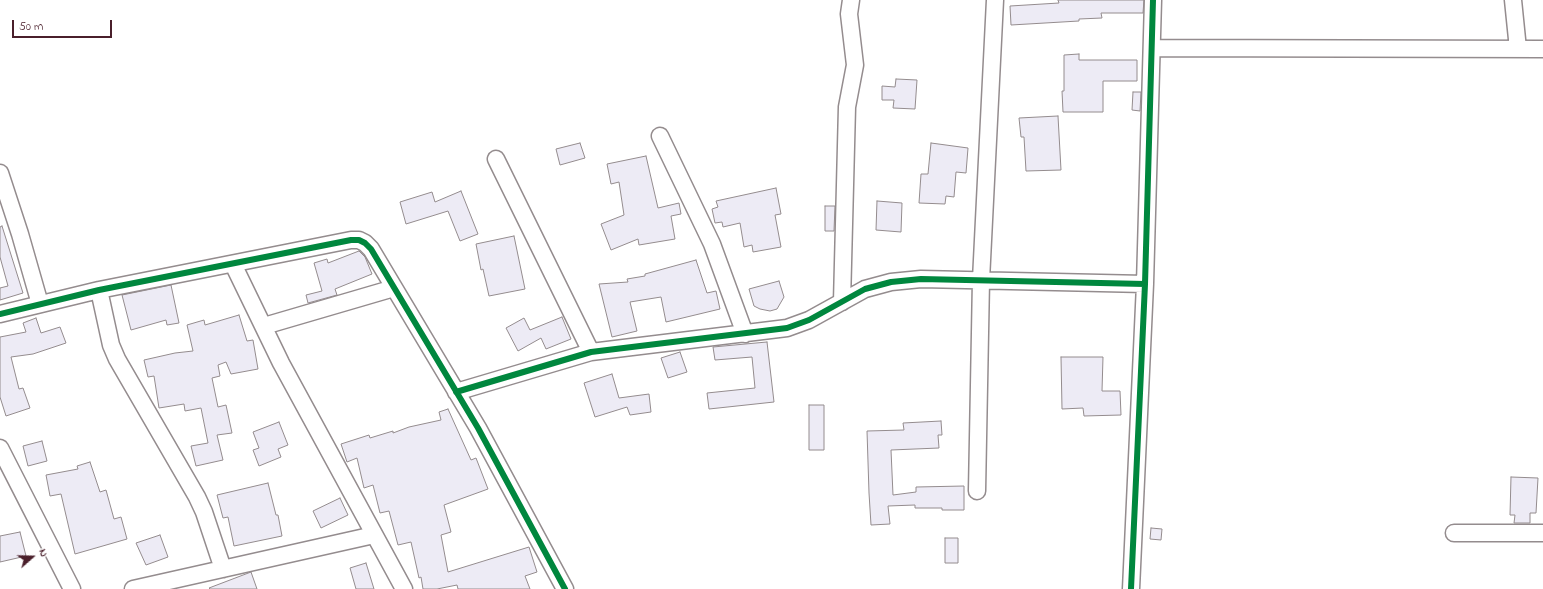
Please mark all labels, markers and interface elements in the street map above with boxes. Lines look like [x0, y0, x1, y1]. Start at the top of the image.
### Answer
scale bar [14, 12, 114, 38]
text: 50 m [19, 18, 43, 36]
north arrow [12, 537, 52, 577]
text: N [34, 547, 52, 559]

